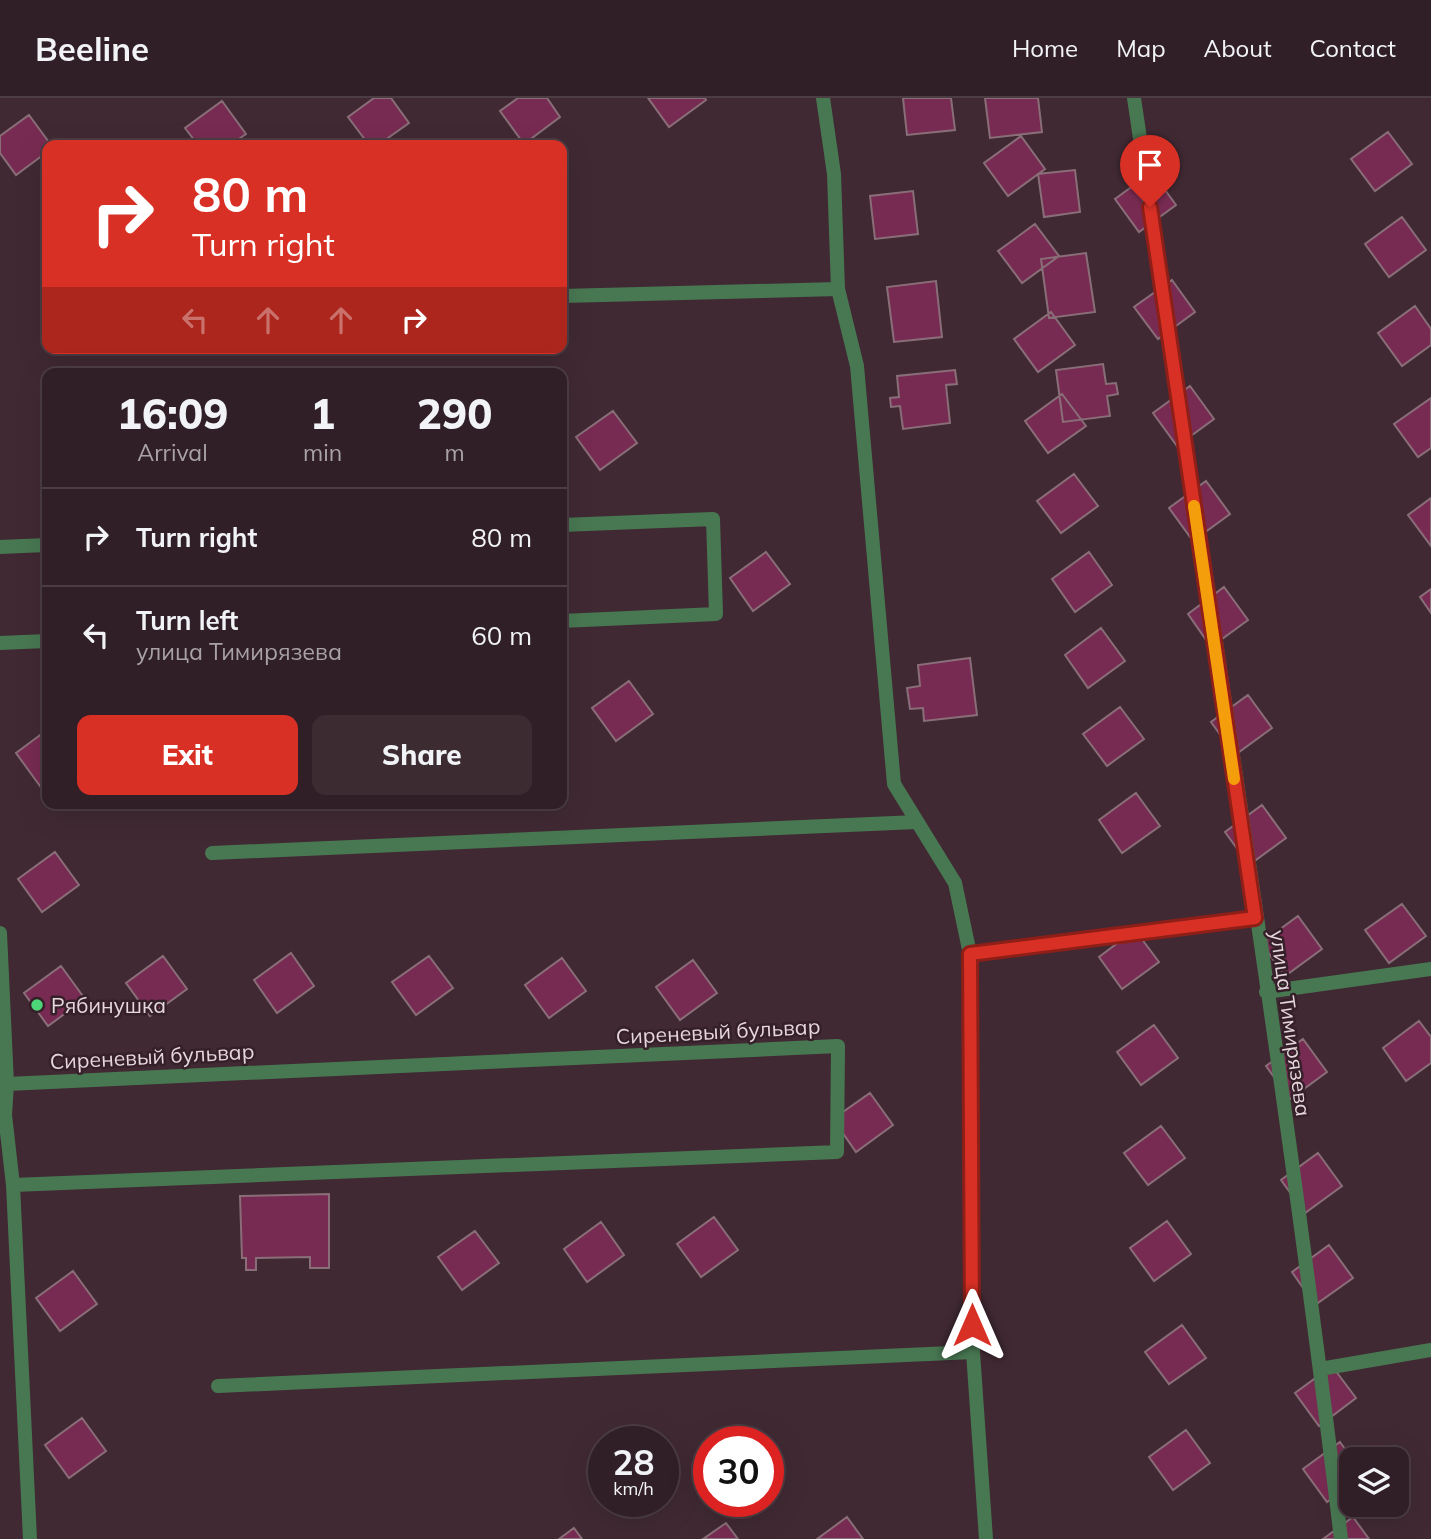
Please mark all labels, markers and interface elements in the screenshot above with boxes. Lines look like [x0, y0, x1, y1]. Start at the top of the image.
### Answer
text: Beeline [35, 28, 149, 69]
text: Home [1012, 33, 1078, 63]
text: Map [1116, 33, 1166, 63]
text: About [1204, 33, 1272, 63]
text: Contact [1310, 33, 1396, 63]
pin [1120, 135, 1180, 207]
icon: arrive [1131, 146, 1169, 184]
text: 80 m [192, 163, 308, 224]
icon: right [77, 168, 168, 259]
text: Turn right [192, 224, 335, 264]
icon: left [176, 301, 214, 339]
icon: ahead [249, 301, 287, 339]
icon: ahead [322, 301, 360, 339]
icon: right [395, 301, 433, 339]
text: 16:09 [117, 387, 228, 440]
text: 1 [310, 387, 335, 440]
text: 290 [417, 387, 492, 440]
text: Arrival [137, 438, 208, 467]
text: min [303, 438, 342, 467]
text: m [444, 438, 465, 467]
icon: right [77, 518, 115, 556]
text: Turn right [136, 521, 257, 554]
text: 80 m [471, 521, 532, 554]
text: Turn left [136, 604, 238, 637]
icon: left [77, 616, 115, 654]
text: 60 m [471, 619, 532, 652]
text: улица Тимирязева [136, 637, 342, 666]
button: Exit [77, 715, 298, 795]
button: Share [312, 715, 532, 795]
street label: улица Тимирязева [1265, 928, 1317, 1118]
place label: Рябинушка [51, 992, 166, 1018]
marker: Рябинушка [29, 997, 45, 1013]
street label: Сиреневый бульвар [615, 1013, 821, 1049]
street label: Сиреневый бульвар [49, 1038, 255, 1074]
position arrow [935, 1288, 1009, 1362]
speed limit sign: 30 [693, 1426, 784, 1517]
text: 28 [612, 1440, 655, 1484]
map controls [1339, 1447, 1409, 1517]
button: layers [1339, 1447, 1409, 1517]
text: km/h [613, 1477, 654, 1500]

